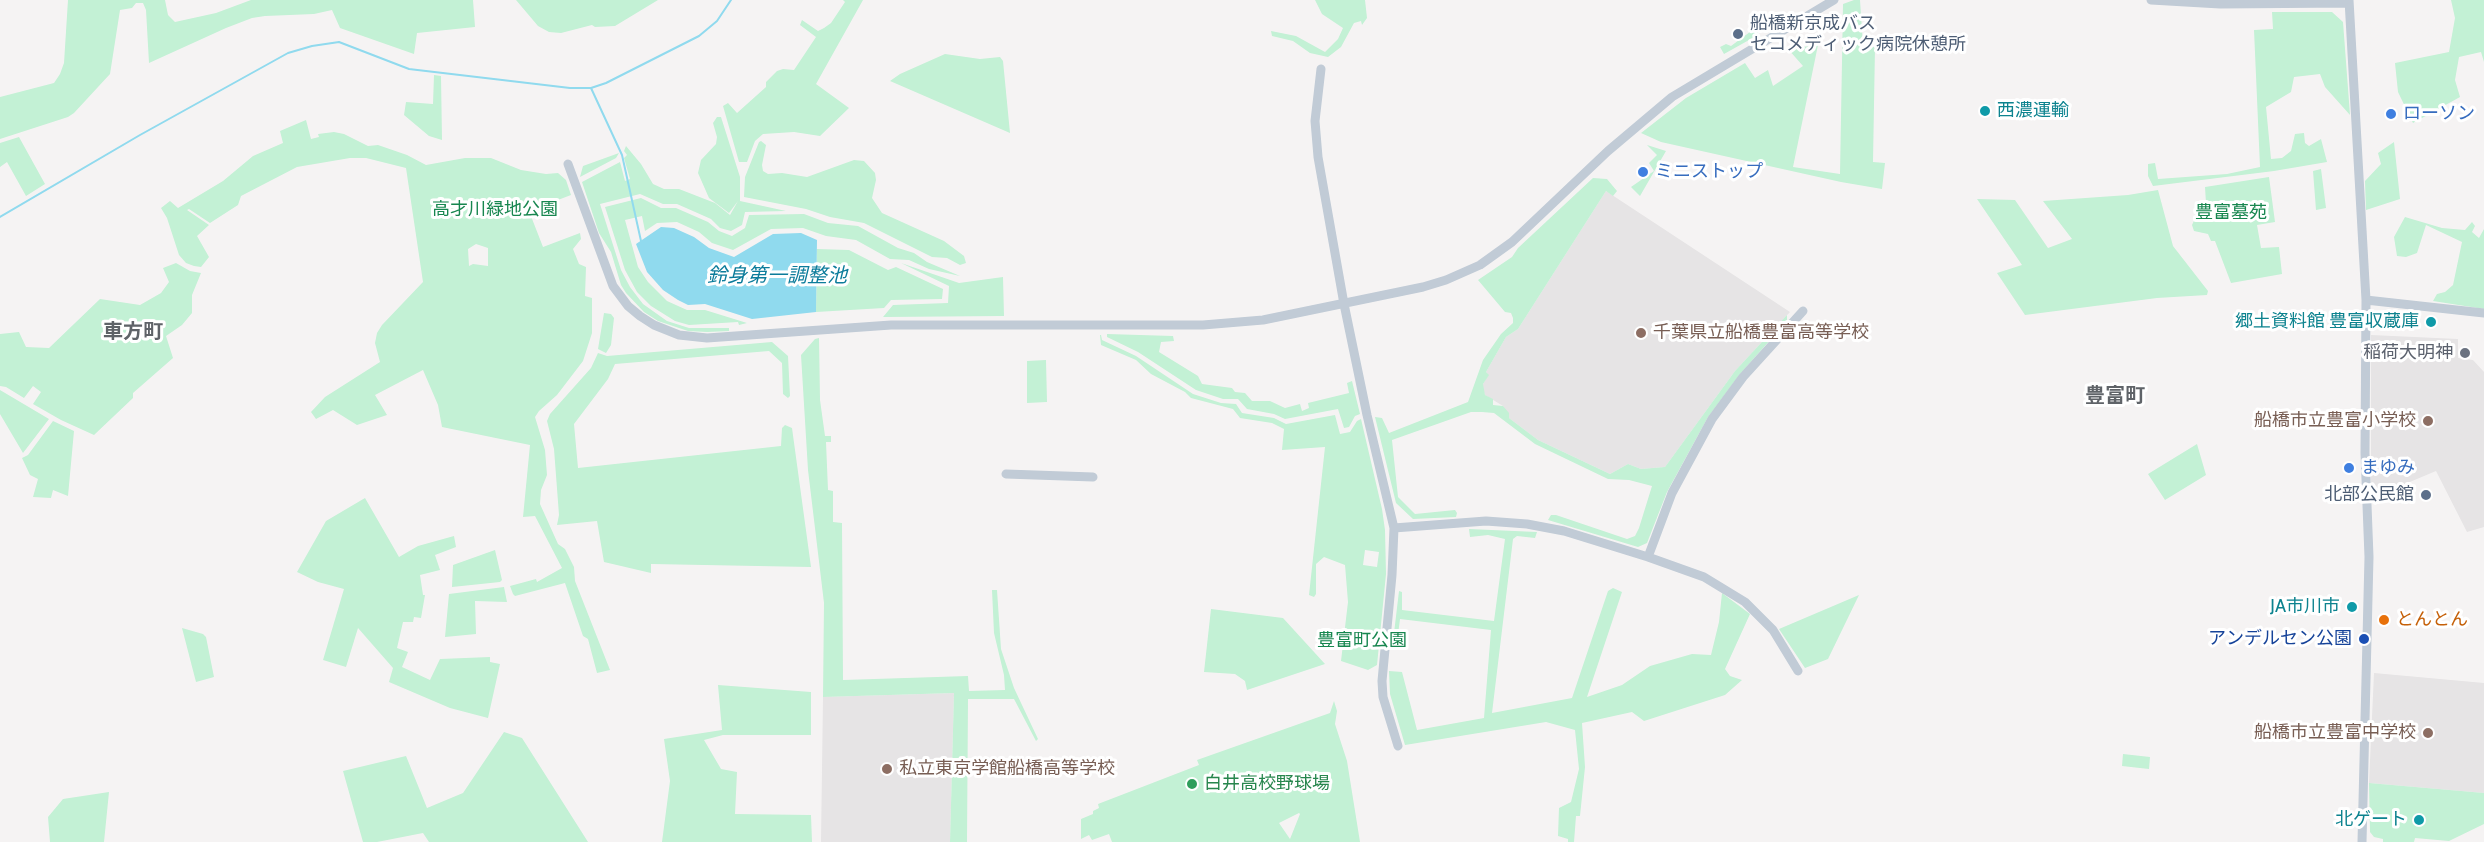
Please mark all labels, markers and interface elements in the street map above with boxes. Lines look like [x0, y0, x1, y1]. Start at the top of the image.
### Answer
place label: 船橋新京成バス セコメディック病院休憩所 [1750, 13, 1966, 56]
marker: 船橋新京成バス セコメディック病院休憩所 [1731, 27, 1745, 41]
place label: 西濃運輸 [1997, 100, 2069, 122]
place label: ローソン [2403, 103, 2475, 125]
marker: 西濃運輸 [1978, 104, 1992, 118]
marker: ローソン [2384, 107, 2398, 121]
place label: ミニストップ [1655, 161, 1763, 183]
marker: ミニストップ [1636, 165, 1650, 179]
park label: 高才川緑地公園 [432, 199, 558, 221]
park label: 豊富墓苑 [2195, 202, 2267, 224]
water label: 鈴身第一調整池 [707, 264, 847, 288]
place label: 郷土資料館 豊富収蔵庫 [2235, 311, 2419, 333]
marker: 郷土資料館 豊富収蔵庫 [2424, 315, 2438, 329]
district label: 車方町 [103, 320, 163, 344]
place label: 千葉県立船橋豊富高等学校 [1653, 322, 1869, 344]
marker: 千葉県立船橋豊富高等学校 [1634, 326, 1648, 340]
place label: 稲荷大明神 [2363, 342, 2453, 364]
marker: 稲荷大明神 [2458, 346, 2472, 360]
district label: 豊富町 [2085, 384, 2145, 408]
place label: 船橋市立豊富小学校 [2254, 410, 2416, 432]
marker: 船橋市立豊富小学校 [2421, 414, 2435, 428]
place label: まゆみ [2361, 457, 2415, 479]
marker: まゆみ [2342, 461, 2356, 475]
place label: 北部公民館 [2324, 484, 2414, 506]
marker: 北部公民館 [2419, 488, 2433, 502]
place label: JA市川市 [2270, 596, 2340, 618]
marker: JA市川市 [2345, 600, 2359, 614]
place label: とんとん [2396, 609, 2468, 631]
marker: とんとん [2377, 613, 2391, 627]
place label: アンデルセン公園 [2208, 628, 2352, 650]
park label: 豊富町公園 [1317, 630, 1407, 652]
marker: アンデルセン公園 [2357, 632, 2371, 646]
place label: 船橋市立豊富中学校 [2254, 722, 2416, 744]
marker: 船橋市立豊富中学校 [2421, 726, 2435, 740]
place label: 私立東京学館船橋高等学校 [899, 758, 1115, 780]
marker: 私立東京学館船橋高等学校 [880, 762, 894, 776]
place label: 白井高校野球場 [1204, 773, 1330, 795]
marker: 白井高校野球場 [1185, 777, 1199, 791]
place label: 北ゲート [2335, 809, 2407, 831]
marker: 北ゲート [2412, 813, 2426, 827]

